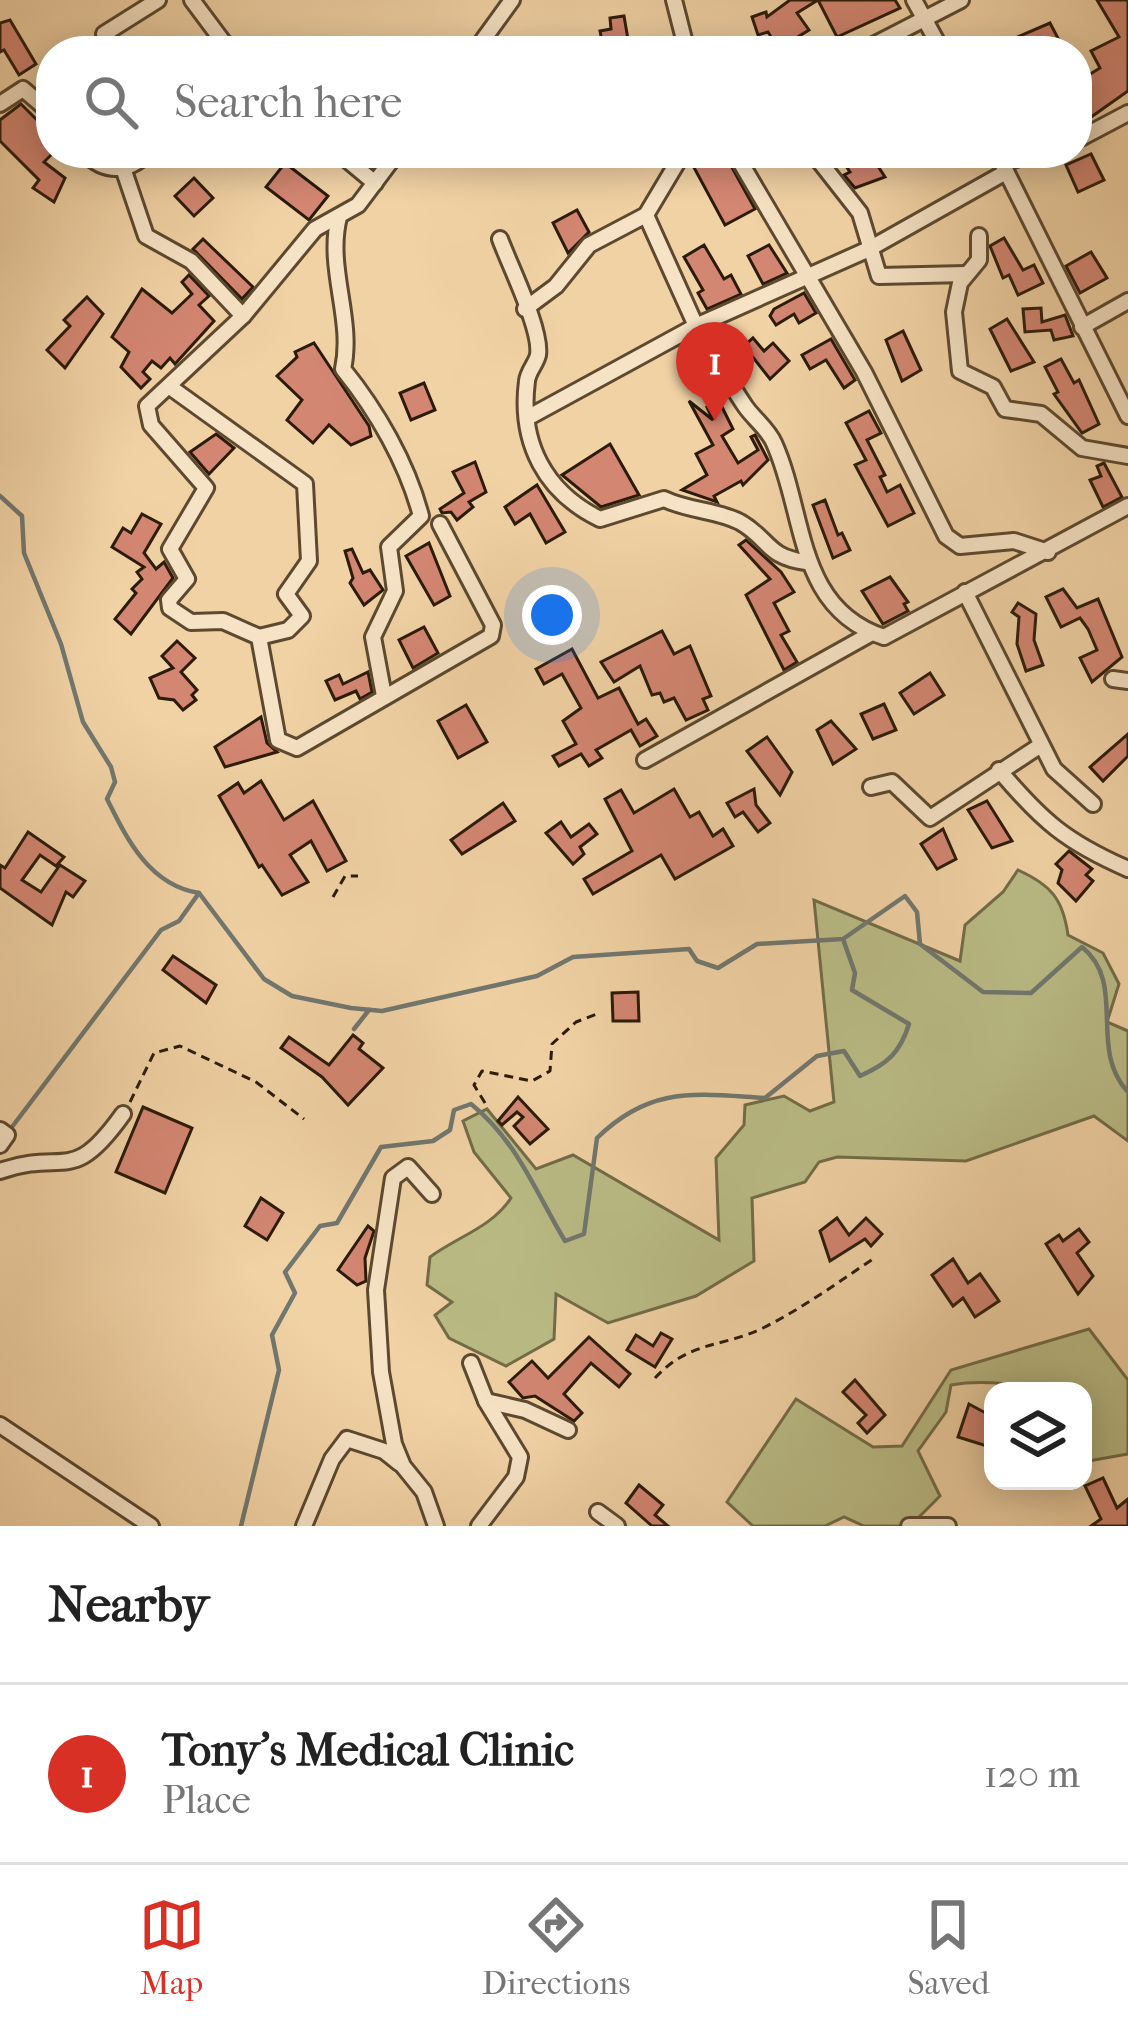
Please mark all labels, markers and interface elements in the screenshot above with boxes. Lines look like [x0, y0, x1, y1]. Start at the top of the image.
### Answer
search box [36, 36, 1092, 168]
icon: search [78, 69, 144, 135]
text: Search here [174, 76, 402, 129]
pin: 1 [676, 322, 754, 421]
your location [522, 585, 582, 645]
map controls [984, 1382, 1092, 1490]
button: layers [984, 1382, 1092, 1490]
text: Nearby [48, 1574, 209, 1634]
text: Tony's Medical Clinic [162, 1724, 574, 1777]
text: 1 [80, 1751, 94, 1797]
text: 120 m [984, 1751, 1080, 1797]
text: Place [162, 1777, 251, 1823]
tab: Map [139, 1892, 205, 2003]
tab: Directions [482, 1892, 630, 2003]
tab: Saved [908, 1892, 989, 2003]

